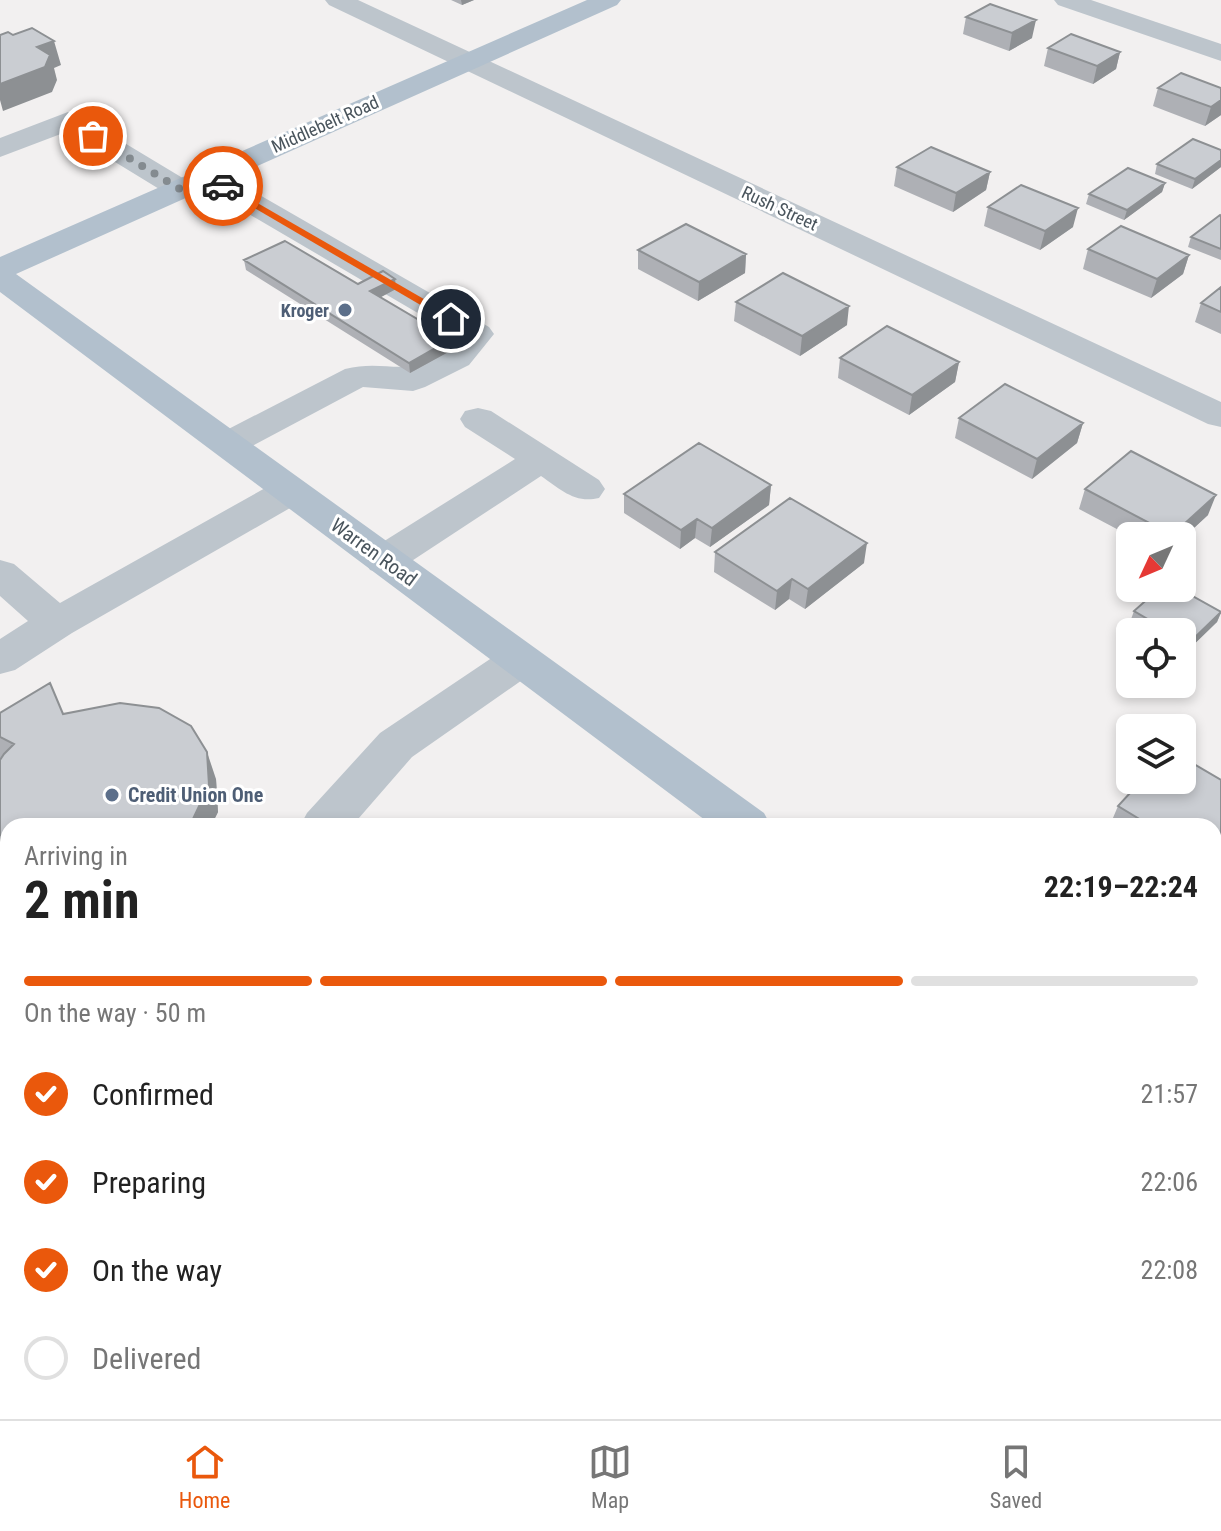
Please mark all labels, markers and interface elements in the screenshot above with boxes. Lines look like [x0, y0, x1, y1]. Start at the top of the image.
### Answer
street label: Middlebelt Road [268, 91, 382, 157]
pin [59, 102, 127, 170]
icon: bag [71, 114, 115, 158]
courier [183, 146, 263, 226]
icon: car [201, 164, 245, 208]
street label: Rush Street [739, 181, 821, 235]
pin [417, 285, 485, 353]
icon: home [429, 297, 473, 341]
place label: Kroger [281, 300, 329, 321]
marker: Kroger [336, 301, 354, 319]
street label: Warren Road [326, 513, 422, 591]
north arrow [1116, 522, 1196, 602]
map controls [1116, 522, 1196, 794]
button: locate [1116, 618, 1196, 698]
button: layers [1116, 714, 1196, 794]
place label: Credit Union One [128, 783, 263, 807]
marker: Credit Union One [103, 786, 121, 804]
text: Arriving in [24, 841, 128, 871]
text: 22:19–22:24 [1044, 869, 1198, 904]
text: 2 min [24, 870, 140, 931]
text: On the way · 50 m [24, 998, 206, 1028]
icon: check [24, 1072, 68, 1116]
text: Confirmed [92, 1077, 214, 1112]
text: 21:57 [1141, 1079, 1198, 1109]
icon: check [24, 1160, 68, 1204]
text: Preparing [92, 1165, 206, 1200]
text: 22:06 [1141, 1167, 1198, 1197]
icon: check [24, 1248, 68, 1292]
text: On the way [92, 1253, 222, 1288]
text: 22:08 [1141, 1255, 1198, 1285]
text: Delivered [92, 1341, 201, 1376]
tab: Home [179, 1440, 230, 1513]
tab: Map [588, 1440, 632, 1513]
tab: Saved [990, 1440, 1042, 1513]

